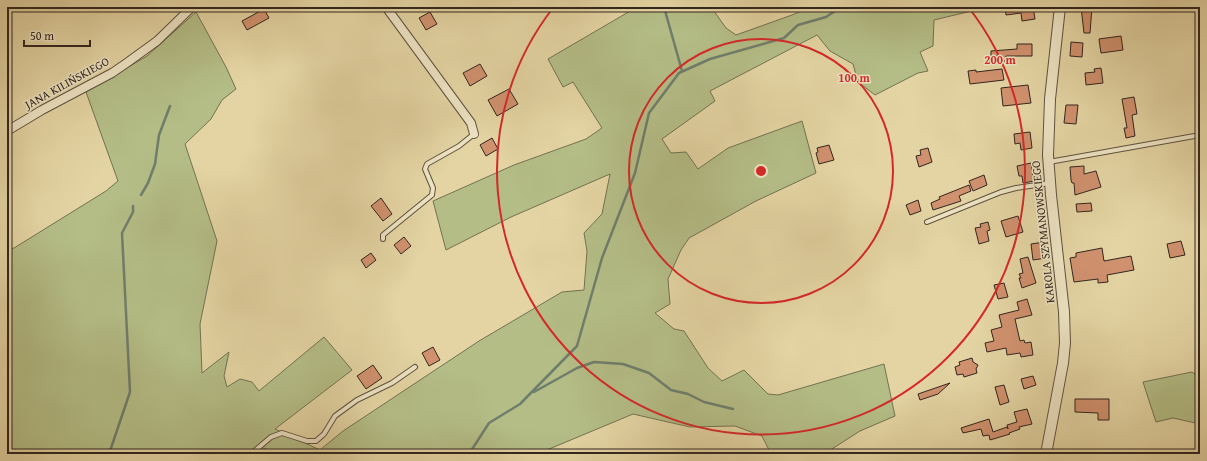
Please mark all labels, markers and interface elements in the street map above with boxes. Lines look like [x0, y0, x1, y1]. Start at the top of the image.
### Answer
scale bar [24, 22, 90, 48]
text: 50 m [30, 27, 54, 44]
text: 200 m [984, 51, 1017, 68]
street label: JANA KILIŃSKIEGO [20, 52, 112, 114]
text: 100 m [838, 69, 871, 86]
street label: KAROLA SZYMANOWSKIEGO [1027, 160, 1058, 304]
centre of rings [754, 164, 768, 178]

